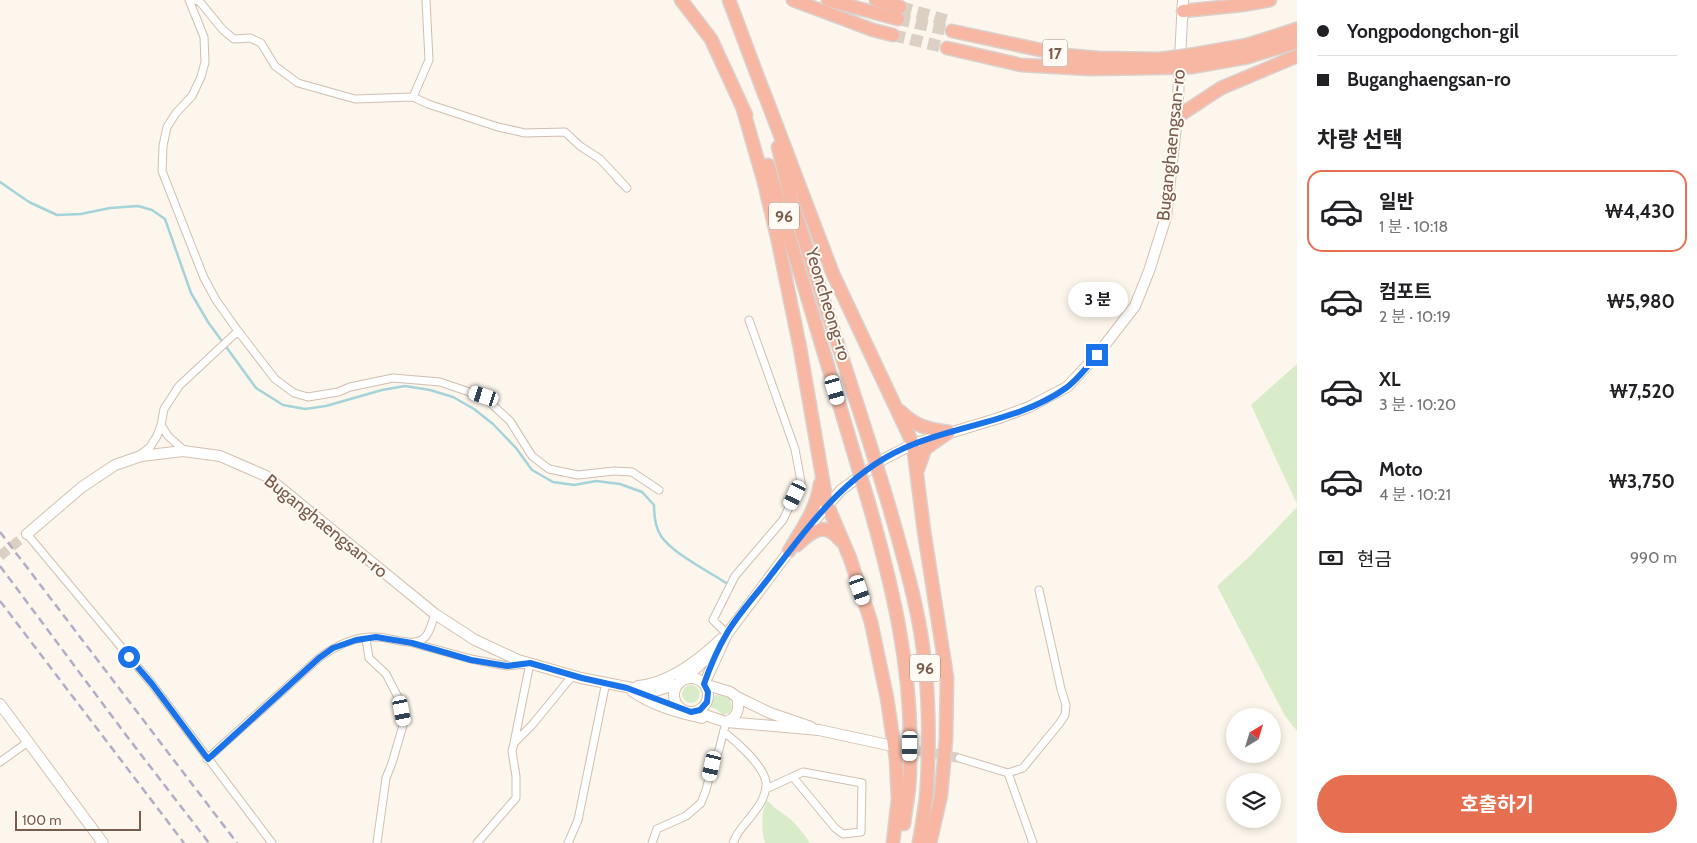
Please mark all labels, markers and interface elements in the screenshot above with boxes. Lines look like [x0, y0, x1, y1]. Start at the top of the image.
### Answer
text: Yongpodongchon-gil [1347, 20, 1519, 43]
road number: 17 [1042, 40, 1068, 66]
street label: Buganghaengsan-ro [1152, 68, 1190, 222]
text: Buganghaengsan-ro [1347, 68, 1511, 91]
text: 차량 선택 [1317, 126, 1403, 153]
icon: car [1319, 189, 1364, 234]
text: 일반 [1379, 190, 1414, 213]
text: ₩4,430 [1605, 200, 1675, 223]
road number: 96 [769, 202, 799, 230]
text: 1 분 · 10:18 [1379, 217, 1448, 236]
street label: Yeoncheong-ro [800, 244, 856, 363]
icon: car [1319, 279, 1364, 324]
text: 컴포트 [1379, 280, 1431, 303]
callout: 3 분 [1067, 282, 1127, 318]
text: 3 분 [1085, 290, 1111, 309]
text: ₩5,980 [1607, 290, 1675, 313]
text: 2 분 · 10:19 [1379, 307, 1451, 326]
route end [1086, 344, 1108, 366]
text: XL [1379, 368, 1400, 391]
icon: car [1319, 369, 1364, 414]
car [823, 374, 846, 406]
text: ₩7,520 [1610, 380, 1675, 403]
car [467, 384, 500, 408]
text: 3 분 · 10:20 [1379, 395, 1456, 414]
text: Moto [1379, 458, 1423, 481]
icon: car [1319, 459, 1364, 504]
street label: Buganghaengsan-ro [260, 469, 392, 583]
text: ₩3,750 [1609, 470, 1675, 493]
car [781, 478, 808, 512]
text: 4 분 · 10:21 [1379, 485, 1451, 504]
icon: cash [1317, 544, 1345, 572]
text: 현금 [1357, 548, 1392, 571]
text: 990 m [1630, 548, 1677, 567]
car [848, 573, 871, 607]
route start [118, 646, 140, 668]
road number: 96 [910, 654, 940, 681]
car [391, 695, 412, 727]
north arrow [1226, 708, 1281, 762]
map controls [1226, 708, 1281, 828]
car [902, 731, 917, 761]
car [701, 750, 722, 782]
button: layers [1226, 773, 1281, 828]
button: 호출하기 [1317, 775, 1677, 833]
scale bar [15, 808, 141, 831]
text: 100 m [22, 811, 62, 829]

